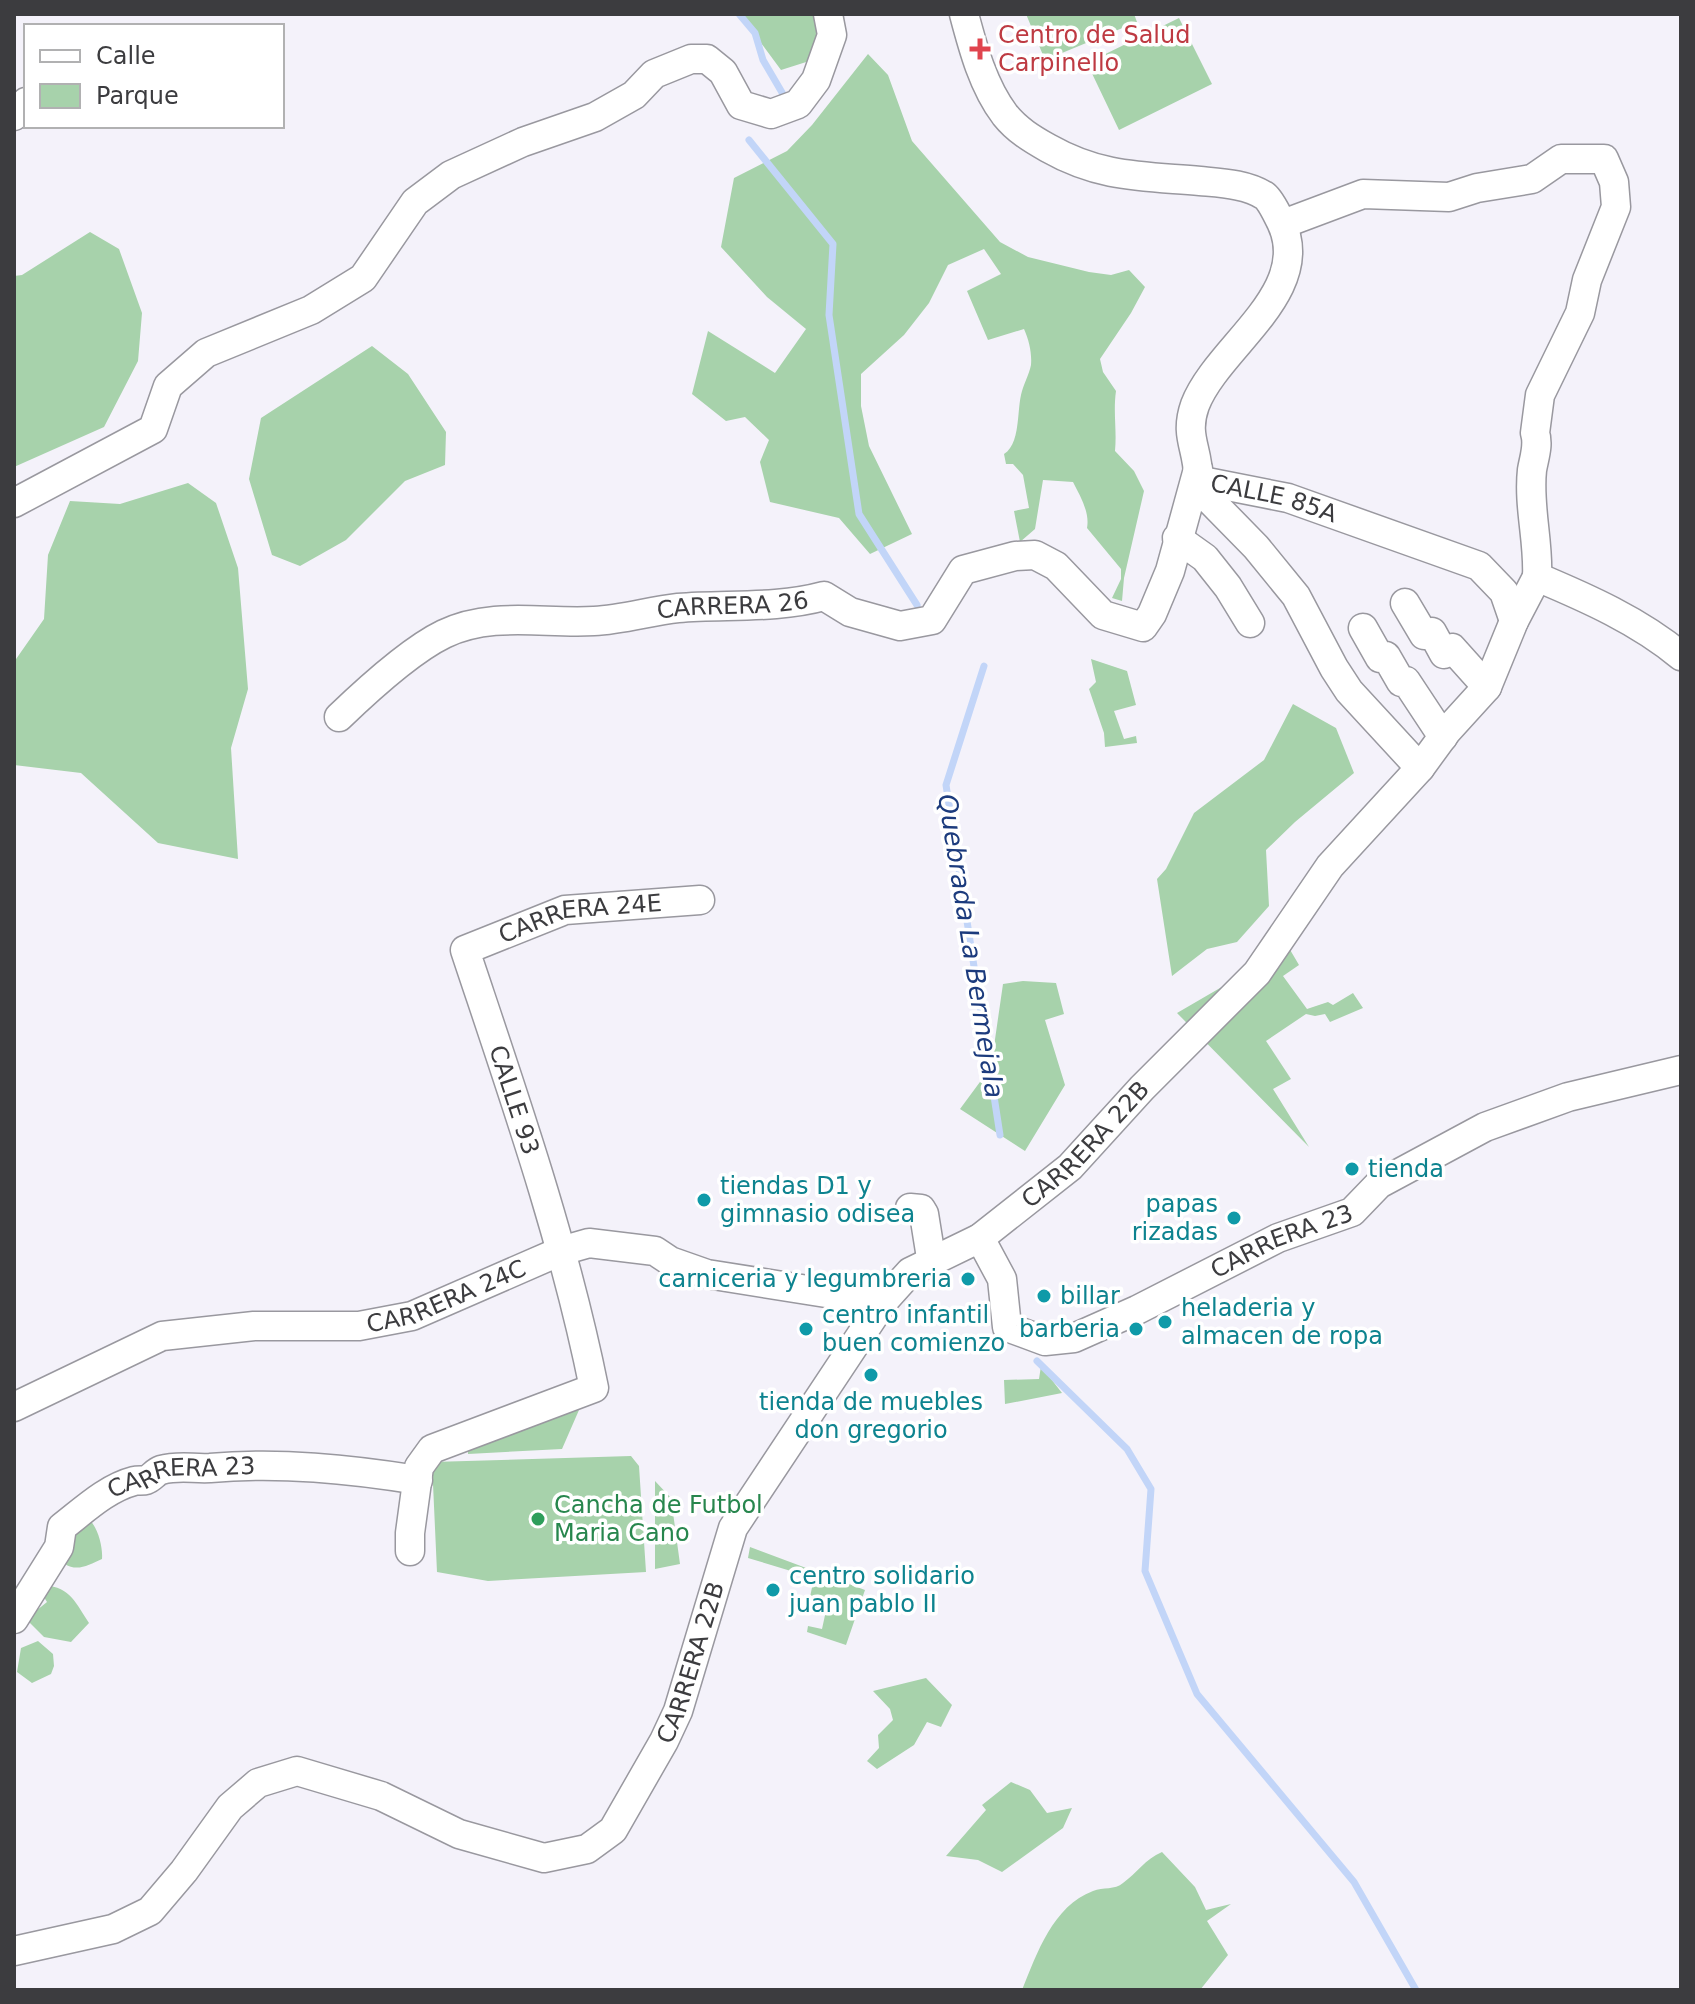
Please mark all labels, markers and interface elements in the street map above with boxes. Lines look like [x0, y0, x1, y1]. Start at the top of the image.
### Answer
place label: Centro de Salud Carpinello [998, 21, 1190, 77]
legend [24, 24, 284, 128]
marker: Centro de Salud Carpinello [969, 38, 991, 60]
text: Calle [96, 42, 156, 70]
text: Parque [96, 82, 179, 110]
street label: CALLE 85A [1208, 469, 1341, 528]
street label: CARRERA 26 [655, 586, 811, 625]
water label: Quebrada La Bermejala [932, 792, 1010, 1100]
street label: CARRERA 24E [495, 889, 663, 949]
street label: CALLE 93 [483, 1042, 545, 1158]
street label: CARRERA 22B [1016, 1076, 1155, 1214]
place label: tienda [1368, 1155, 1444, 1183]
marker: tienda [1343, 1160, 1361, 1178]
place label: tiendas D1 y gimnasio odisea [720, 1172, 915, 1228]
place label: papas rizadas [1132, 1190, 1218, 1246]
marker: tiendas D1 y gimnasio odisea [695, 1191, 713, 1209]
street label: CARRERA 23 [1206, 1199, 1357, 1284]
marker: papas rizadas [1225, 1209, 1243, 1227]
street label: CARRERA 24C [364, 1254, 530, 1338]
place label: carniceria y legumbreria [658, 1265, 952, 1293]
marker: carniceria y legumbreria [959, 1270, 977, 1288]
place label: billar [1060, 1282, 1120, 1310]
marker: billar [1035, 1287, 1053, 1305]
place label: heladeria y almacen de ropa [1181, 1294, 1383, 1350]
place label: centro infantil buen comienzo [822, 1301, 1005, 1357]
marker: heladeria y almacen de ropa [1156, 1313, 1174, 1331]
place label: barberia [1019, 1315, 1120, 1343]
marker: centro infantil buen comienzo [797, 1320, 815, 1338]
marker: barberia [1127, 1320, 1145, 1338]
marker: tienda de muebles don gregorio [862, 1366, 880, 1384]
place label: tienda de muebles don gregorio [759, 1388, 983, 1444]
street label: CARRERA 23 [103, 1452, 256, 1504]
place label: Cancha de Futbol Maria Cano [554, 1491, 763, 1547]
marker: Cancha de Futbol Maria Cano [529, 1510, 547, 1528]
place label: centro solidario juan pablo II [788, 1562, 975, 1618]
street label: CARRERA 22B [651, 1578, 730, 1748]
marker: centro solidario juan pablo II [764, 1581, 782, 1599]

